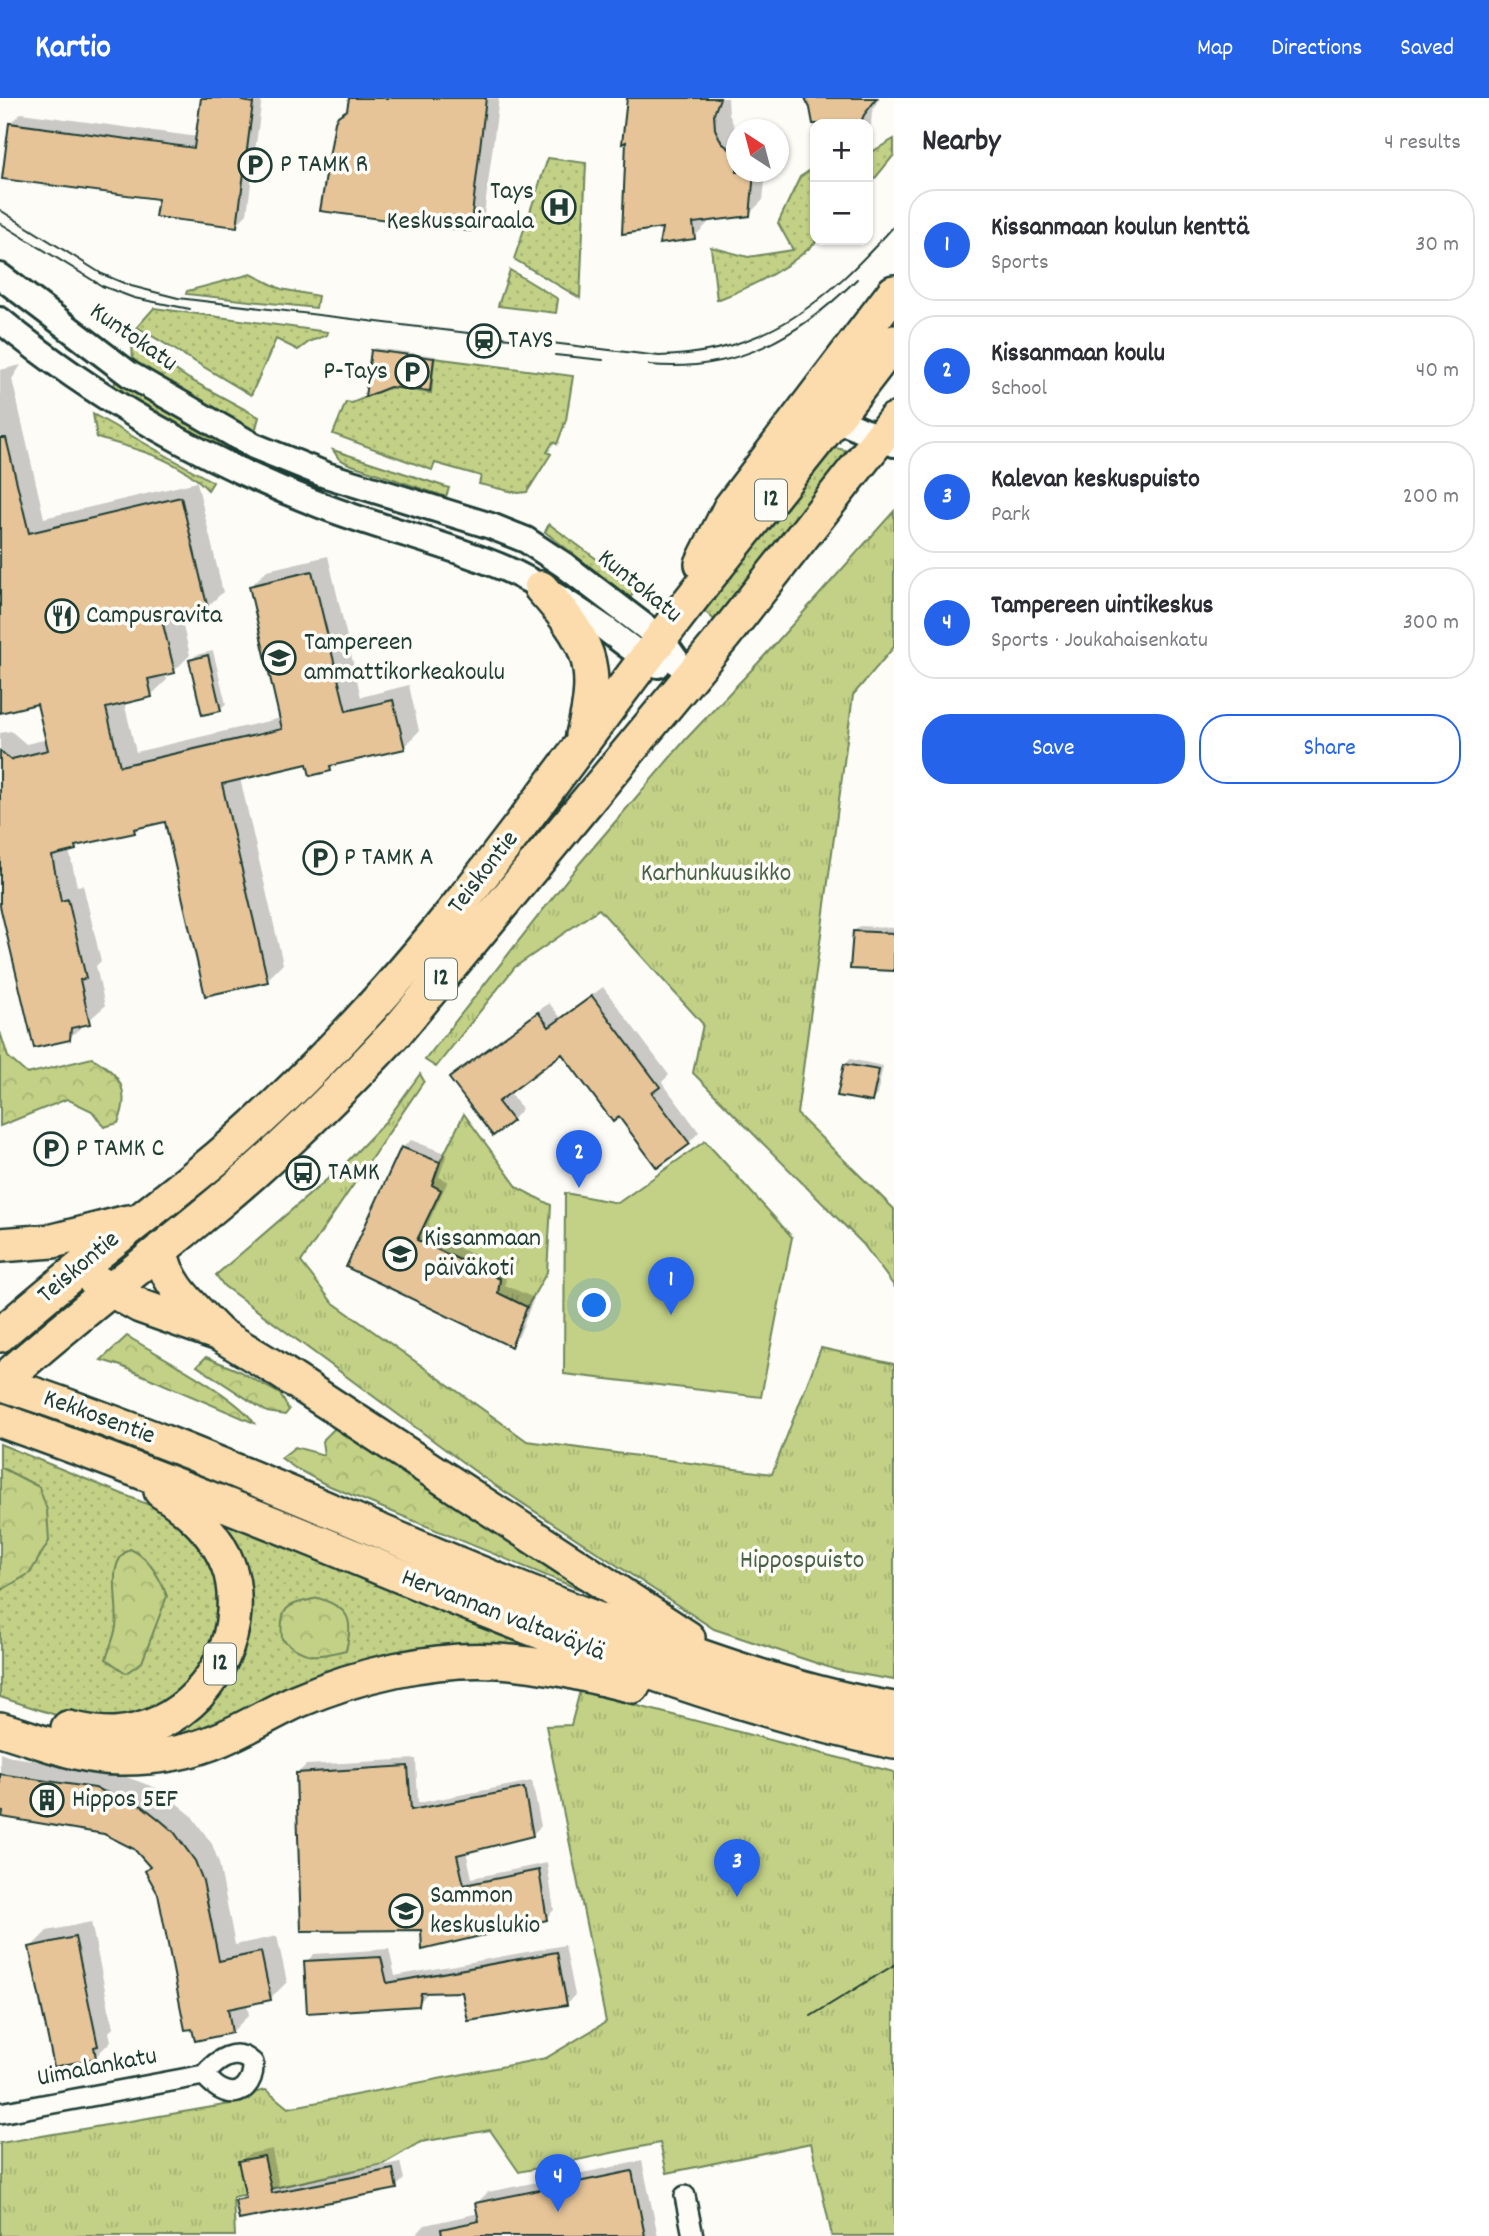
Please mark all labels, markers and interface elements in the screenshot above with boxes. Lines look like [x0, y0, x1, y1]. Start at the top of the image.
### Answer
text: Kartio [35, 26, 111, 73]
text: Map [1197, 32, 1233, 66]
text: Directions [1271, 32, 1362, 66]
text: Saved [1400, 32, 1454, 66]
north arrow [726, 119, 789, 182]
map controls [810, 119, 873, 245]
button: + [810, 119, 873, 182]
text: Nearby [922, 122, 1000, 165]
text: 4 results [1384, 127, 1461, 160]
parking icon: P TAMK R [236, 146, 274, 184]
place label: P TAMK R [280, 147, 368, 184]
place label: Tays Keskussairaala [386, 174, 535, 241]
button: − [810, 182, 873, 245]
hospital icon: Tays Keskussairaala [540, 188, 578, 226]
text: Kissanmaan koulun kenttä [991, 210, 1249, 247]
text: 1 [944, 229, 950, 262]
text: 30 m [1415, 229, 1459, 262]
text: Sports [991, 247, 1049, 280]
street label: Kuntokatu [81, 294, 185, 382]
station icon: TAYS [465, 322, 503, 360]
place label: TAYS [508, 323, 554, 360]
text: Kissanmaan koulu [991, 336, 1165, 373]
parking icon: P-Tays [393, 353, 431, 391]
place label: P-Tays [323, 354, 388, 391]
text: 2 [942, 355, 952, 388]
text: 40 m [1416, 355, 1459, 388]
text: School [991, 373, 1047, 406]
text: Kalevan keskuspuisto [991, 462, 1200, 499]
road number: 12 [755, 480, 787, 520]
text: 3 [942, 481, 952, 514]
text: 200 m [1403, 481, 1459, 514]
text: Park [991, 499, 1030, 532]
street label: Kuntokatu [588, 541, 690, 633]
text: Tampereen uintikeskus [991, 588, 1214, 625]
restaurant icon: Campusravita [43, 597, 81, 635]
place label: Campusravita [86, 598, 223, 635]
text: 4 [942, 607, 952, 640]
text: 300 m [1403, 607, 1459, 640]
place label: Tampereen ammattikorkeakoulu [304, 625, 505, 692]
text: Sports · Joukahaisenkatu [991, 625, 1208, 658]
school or university icon: Tampereen ammattikorkeakoulu [260, 639, 298, 677]
button: Save [922, 714, 1185, 784]
button: Share [1199, 714, 1461, 784]
street label: Teiskontie [439, 823, 529, 923]
parking icon: P TAMK A [301, 839, 339, 877]
place label: P TAMK A [344, 840, 434, 877]
park label: Karhunkuusikko [641, 856, 791, 893]
road number: 12 [425, 958, 457, 1000]
parking icon: P TAMK C [32, 1130, 70, 1168]
pin: 2 [556, 1130, 602, 1188]
place label: P TAMK C [76, 1131, 165, 1168]
bus stop icon: TAMK [284, 1154, 322, 1192]
place label: TAMK [328, 1155, 380, 1192]
place label: Kissanmaan päiväkoti [424, 1221, 541, 1288]
street label: Teiskontie [30, 1222, 128, 1314]
school or university icon: Kissanmaan päiväkoti [381, 1235, 419, 1273]
pin: 1 [648, 1257, 694, 1315]
your location [577, 1288, 611, 1322]
street label: Kekkosentie [38, 1381, 160, 1455]
park label: Hippospuisto [740, 1543, 864, 1580]
street label: Hervannan valtaväylä [395, 1560, 611, 1672]
road number: 12 [204, 1644, 236, 1684]
building icon: Hippos 5EF [28, 1781, 66, 1819]
place label: Hippos 5EF [72, 1782, 178, 1819]
pin: 3 [714, 1839, 760, 1897]
place label: Sammon keskuslukio [430, 1878, 540, 1945]
school or university icon: Sammon keskuslukio [387, 1892, 425, 1930]
street label: Uimalankatu [34, 2038, 160, 2098]
pin: 4 [535, 2154, 581, 2212]

